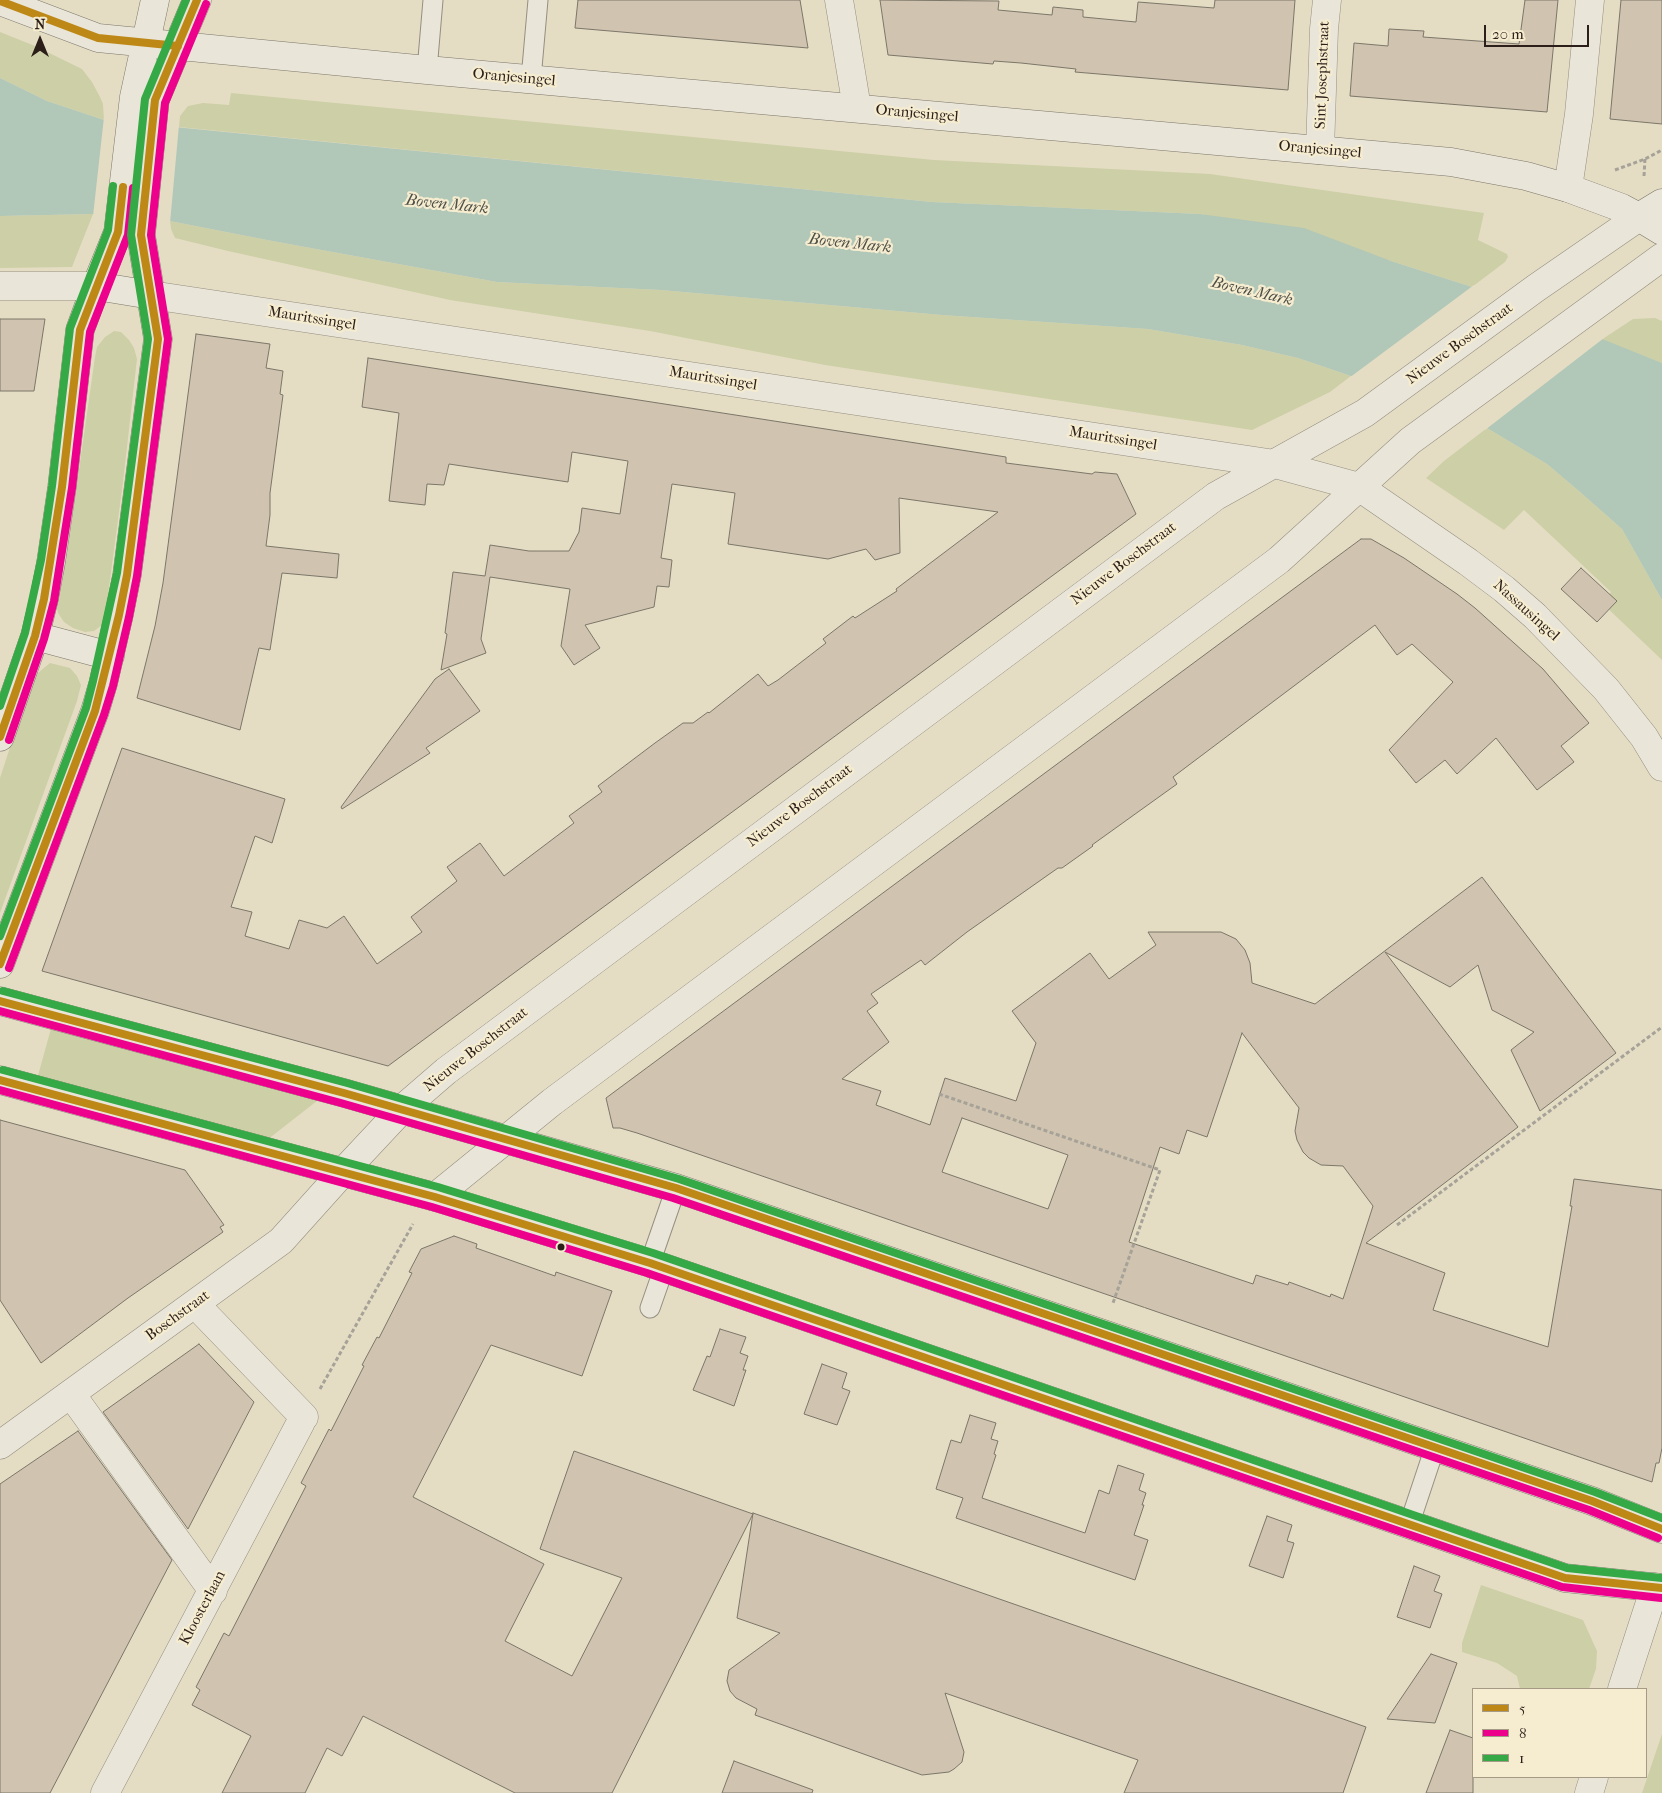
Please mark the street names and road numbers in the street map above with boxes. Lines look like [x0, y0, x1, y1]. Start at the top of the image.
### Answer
street label: Sint Josephstraat [1312, 21, 1334, 129]
street label: Oranjesingel [472, 65, 556, 91]
street label: Oranjesingel [875, 101, 959, 127]
street label: Oranjesingel [1278, 137, 1362, 163]
street label: Nieuwe Boschstraat [1403, 299, 1517, 389]
street label: Mauritssingel [267, 303, 357, 335]
street label: Mauritssingel [668, 363, 758, 395]
street label: Mauritssingel [1068, 423, 1158, 455]
street label: Nieuwe Boschstraat [1068, 519, 1180, 609]
street label: Nassausingel [1489, 577, 1563, 645]
street label: Nieuwe Boschstraat [744, 761, 856, 851]
street label: Nieuwe Boschstraat [420, 1004, 532, 1096]
street label: Boschstraat [143, 1287, 213, 1345]
street label: Kloosterlaan [176, 1568, 230, 1648]

